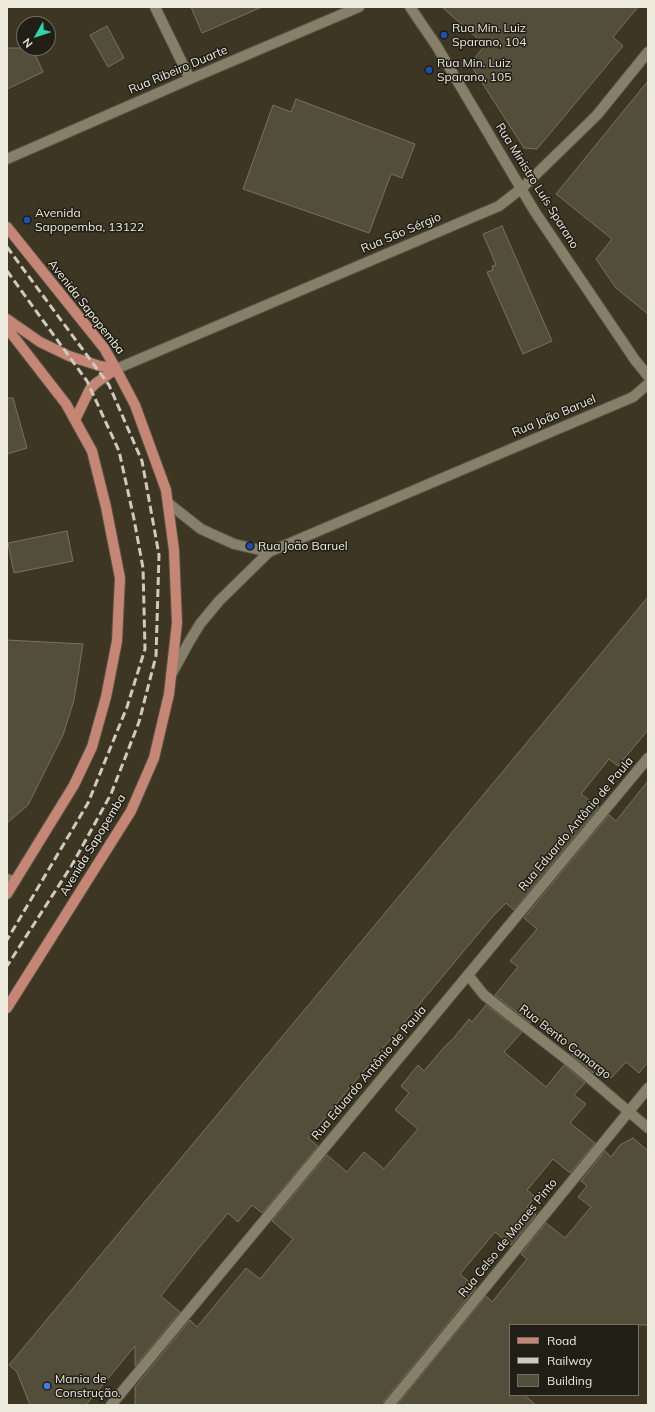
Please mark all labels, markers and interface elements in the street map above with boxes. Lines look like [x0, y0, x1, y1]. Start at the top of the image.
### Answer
north arrow [16, 16, 56, 56]
place label: Rua Min. Luiz Sparano, 104 [452, 21, 526, 49]
marker: Rua Min. Luiz Sparano, 104 [439, 30, 449, 40]
text: N [19, 35, 36, 51]
street label: Rua Ribeiro Duarte [126, 43, 230, 97]
place label: Rua Min. Luiz Sparano, 105 [437, 56, 511, 84]
marker: Rua Min. Luiz Sparano, 105 [424, 65, 434, 75]
street label: Rua Ministro Luís Sparano [492, 120, 582, 252]
place label: Avenida Sapopemba, 13122 [35, 206, 144, 234]
street label: Rua São Sérgio [359, 210, 443, 256]
marker: Avenida Sapopemba, 13122 [22, 215, 32, 225]
street label: Avenida Sapopemba [45, 257, 127, 357]
street label: Rua João Baruel [510, 392, 598, 440]
place label: Rua João Baruel [258, 539, 348, 553]
marker: Rua João Baruel [245, 541, 255, 551]
street label: Rua Eduardo Antônio de Paula [516, 754, 636, 894]
street label: Avenida Sapopemba [57, 792, 129, 898]
street label: Rua Bento Camargo [516, 1002, 614, 1082]
street label: Rua Eduardo Antônio de Paula [309, 1003, 429, 1143]
street label: Rua Celso de Moraes Pinto [456, 1176, 560, 1300]
legend [509, 1324, 639, 1396]
text: Road [547, 1333, 576, 1348]
text: Railway [547, 1353, 592, 1368]
place label: Mania de Construção. [55, 1372, 121, 1400]
text: Building [547, 1373, 592, 1388]
marker: Mania de Construção. [42, 1381, 52, 1391]

